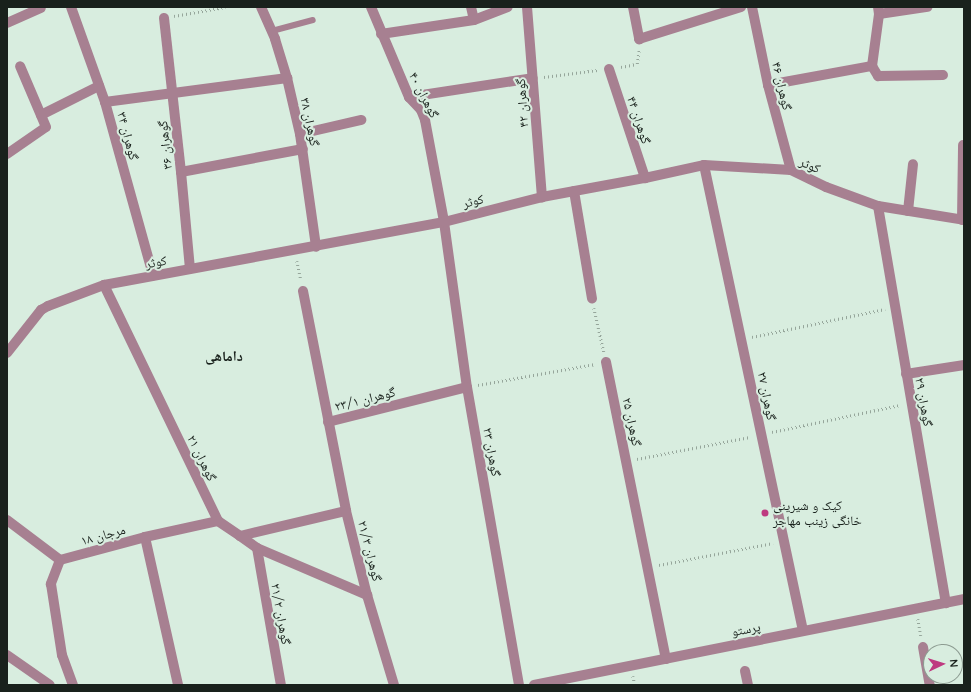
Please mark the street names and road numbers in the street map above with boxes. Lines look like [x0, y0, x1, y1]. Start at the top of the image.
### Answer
street label: گوهران ۴۶ [769, 60, 795, 112]
street label: گوهران ۴۰ [406, 70, 442, 120]
street label: گوهران ۴۲ [513, 78, 531, 128]
street label: گوهران ۴۴ [624, 94, 654, 146]
street label: گوهران ۳۸ [297, 96, 323, 148]
street label: گوهران ۳۴ [114, 110, 142, 162]
street label: گوهران ۳۶ [155, 120, 175, 170]
street label: کوثر [797, 154, 823, 176]
street label: کوثر [461, 191, 485, 211]
street label: کوثر [144, 252, 168, 272]
street label: گوهران ۲۷ [755, 370, 779, 422]
street label: گوهران ۲۹ [912, 376, 936, 428]
street label: گوهران ۲۳/۱ [333, 384, 397, 414]
street label: گوهران ۲۵ [619, 396, 645, 448]
street label: گوهران ۲۳ [480, 426, 504, 478]
street label: گوهران ۲۱ [184, 432, 220, 484]
street label: گوهران ۲۱/۳ [355, 519, 385, 583]
street label: مرجان ۱۸ [79, 522, 127, 548]
street label: گوهران ۲۱/۲ [268, 582, 294, 646]
street label: پرستو [730, 619, 762, 639]

